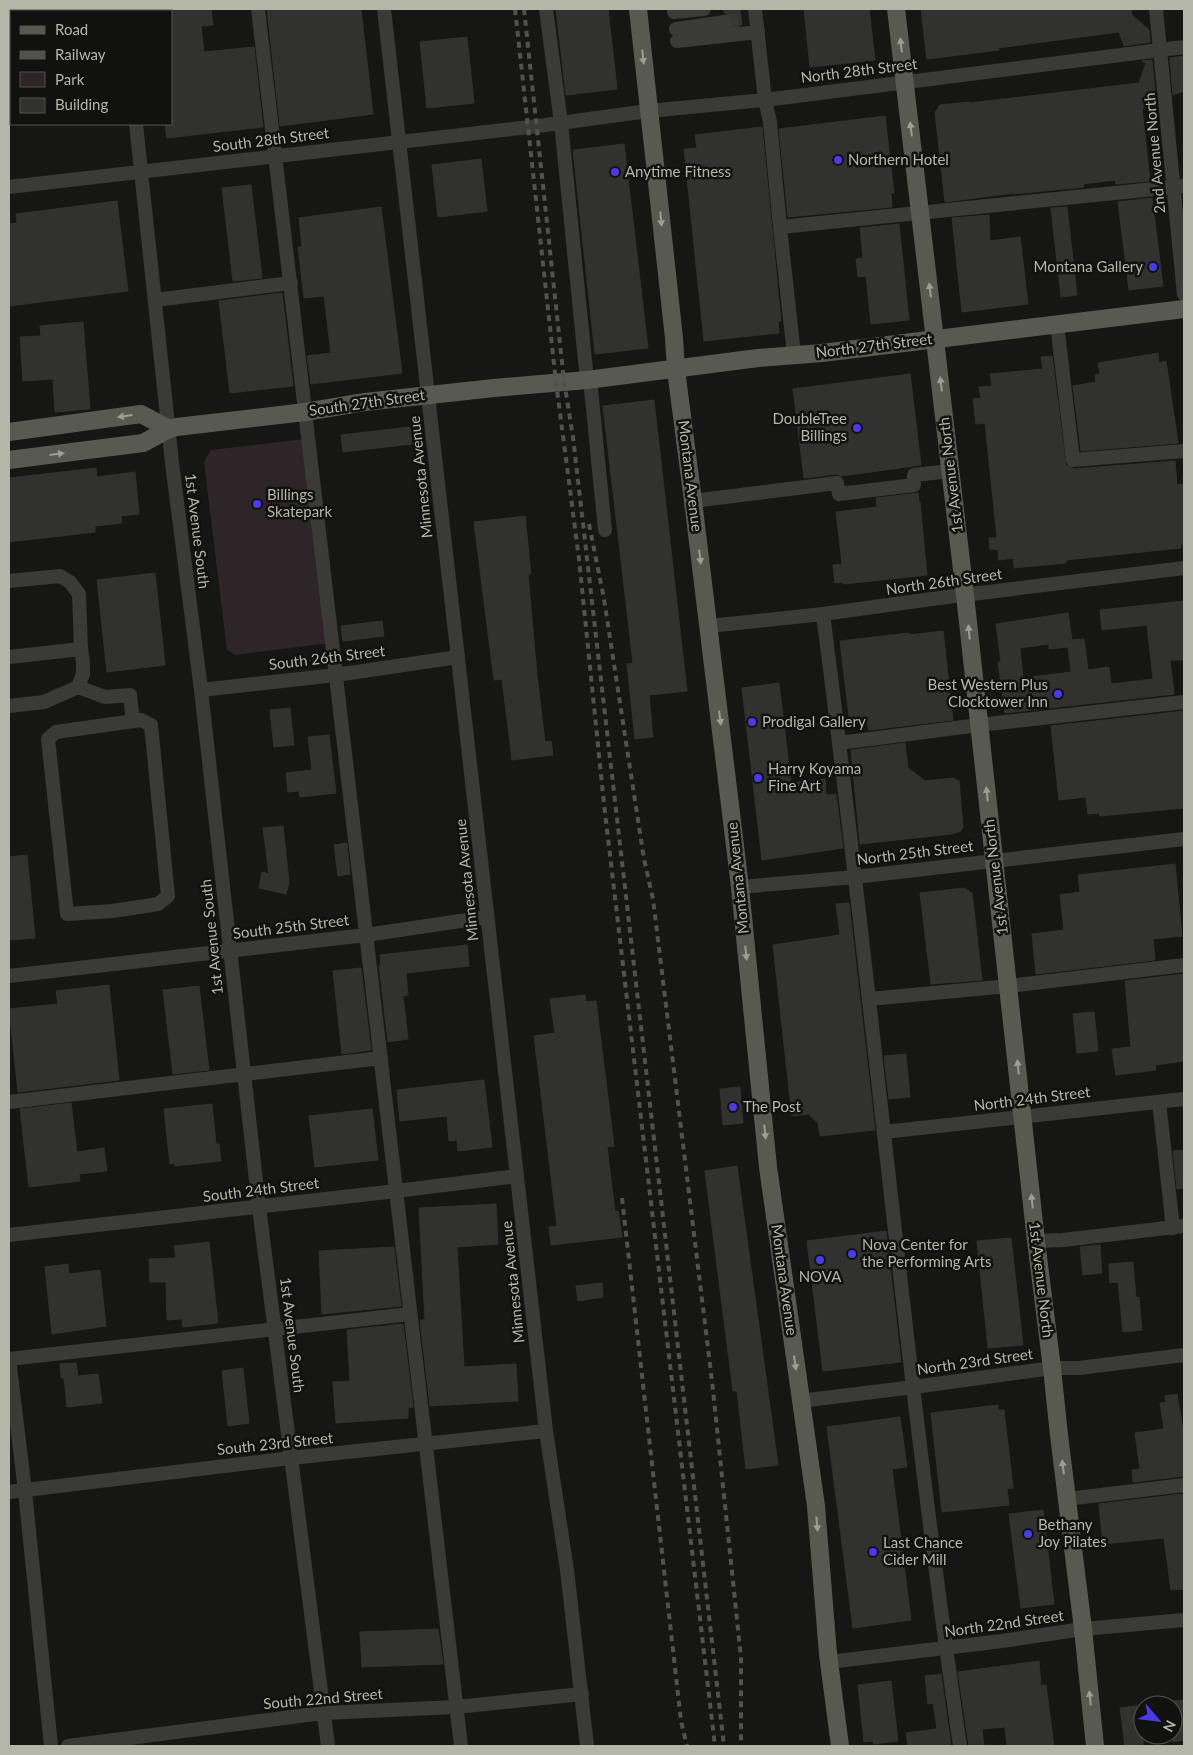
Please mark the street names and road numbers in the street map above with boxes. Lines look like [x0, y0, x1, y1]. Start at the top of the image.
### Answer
street label: North 28th Street [800, 54, 919, 86]
street label: 2nd Avenue North [1140, 92, 1168, 214]
street label: South 28th Street [212, 123, 331, 155]
street label: North 27th Street [815, 329, 934, 361]
street label: South 27th Street [308, 385, 427, 419]
street label: Minnesota Avenue [405, 415, 435, 539]
street label: 1st Avenue North [934, 416, 966, 534]
street label: Montana Avenue [675, 419, 707, 533]
street label: 1st Avenue South [182, 472, 214, 590]
street label: North 26th Street [885, 564, 1004, 598]
street label: South 26th Street [268, 641, 387, 673]
street label: Minnesota Avenue [451, 818, 481, 942]
street label: 1st Avenue North [979, 818, 1011, 936]
street label: Montana Avenue [722, 821, 752, 935]
street label: North 25th Street [856, 836, 975, 868]
street label: 1st Avenue South [196, 878, 226, 996]
street label: South 25th Street [232, 910, 351, 942]
street label: North 24th Street [973, 1082, 1092, 1114]
street label: South 24th Street [202, 1173, 321, 1205]
street label: Minnesota Avenue [497, 1220, 527, 1344]
street label: 1st Avenue North [1026, 1221, 1058, 1339]
street label: Montana Avenue [768, 1223, 802, 1337]
street label: 1st Avenue South [277, 1276, 309, 1394]
street label: North 23rd Street [916, 1344, 1035, 1378]
street label: South 23rd Street [216, 1428, 335, 1458]
street label: North 22nd Street [943, 1606, 1065, 1640]
street label: South 22nd Street [262, 1684, 384, 1712]

